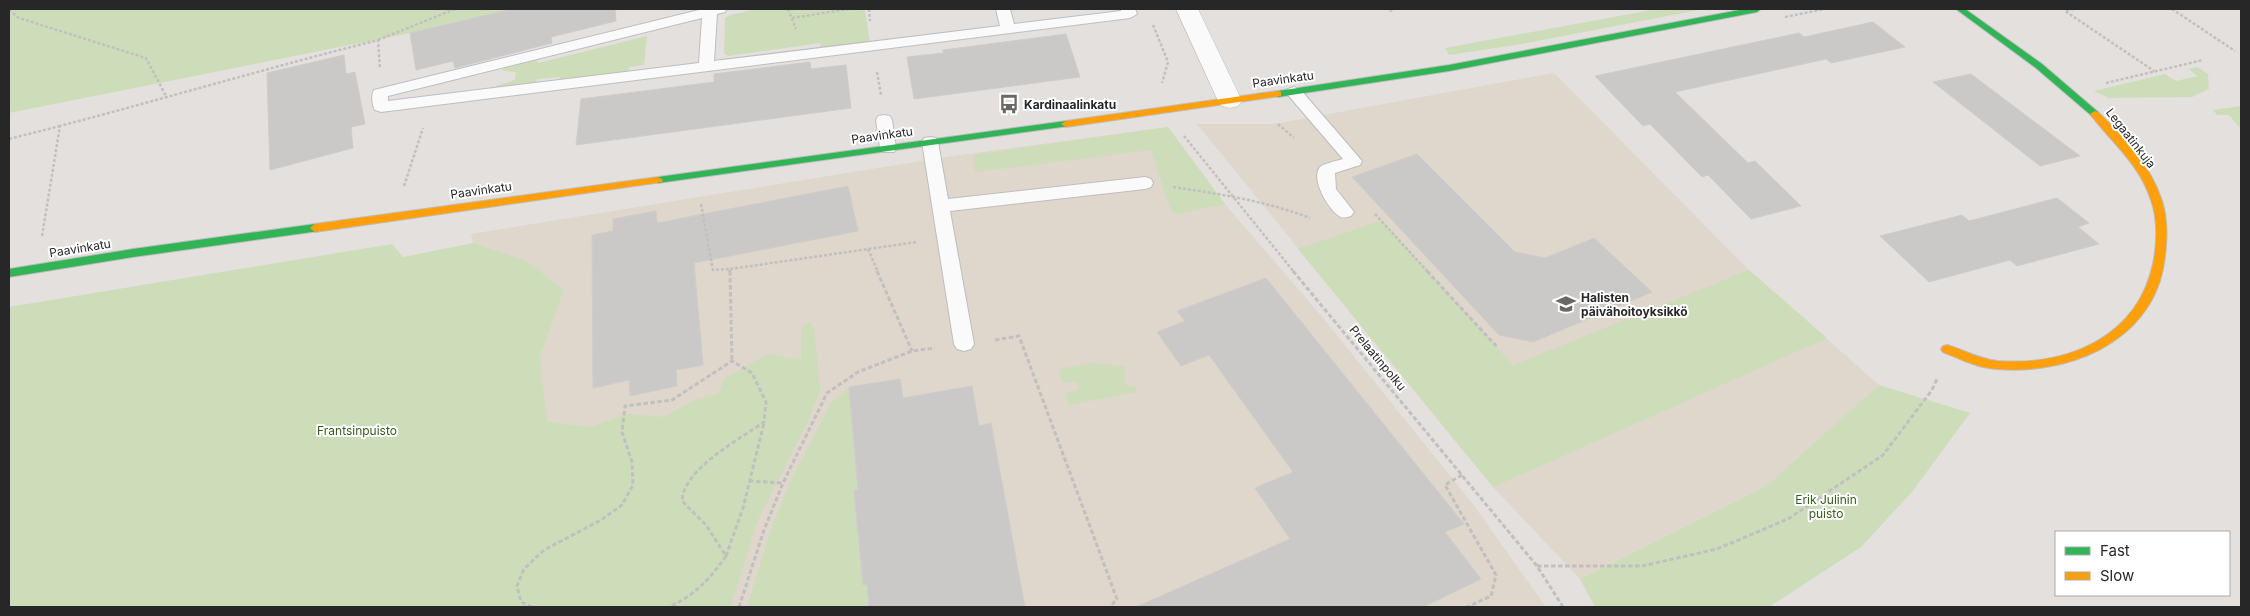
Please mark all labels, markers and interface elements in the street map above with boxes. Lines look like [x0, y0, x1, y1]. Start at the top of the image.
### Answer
street label: Paavinkatu [1251, 67, 1315, 91]
bus stop icon: Kardinaalinkatu [998, 93, 1020, 115]
place label: Kardinaalinkatu [1024, 97, 1116, 112]
street label: Legaatinkuja [2103, 105, 2159, 171]
street label: Paavinkatu [850, 123, 914, 147]
street label: Paavinkatu [449, 178, 513, 202]
street label: Paavinkatu [48, 236, 112, 260]
place label: Halisten päivähoitoyksikkö [1581, 290, 1688, 319]
school or university icon: Halisten päivähoitoyksikkö [1555, 293, 1577, 315]
street label: Prelaatinpolku [1346, 322, 1410, 394]
park label: Frantsinpuisto [317, 423, 397, 438]
park label: Erik Julinin puisto [1795, 492, 1857, 521]
legend [2055, 531, 2230, 596]
text: Fast [2100, 541, 2130, 560]
text: Slow [2100, 566, 2134, 585]

